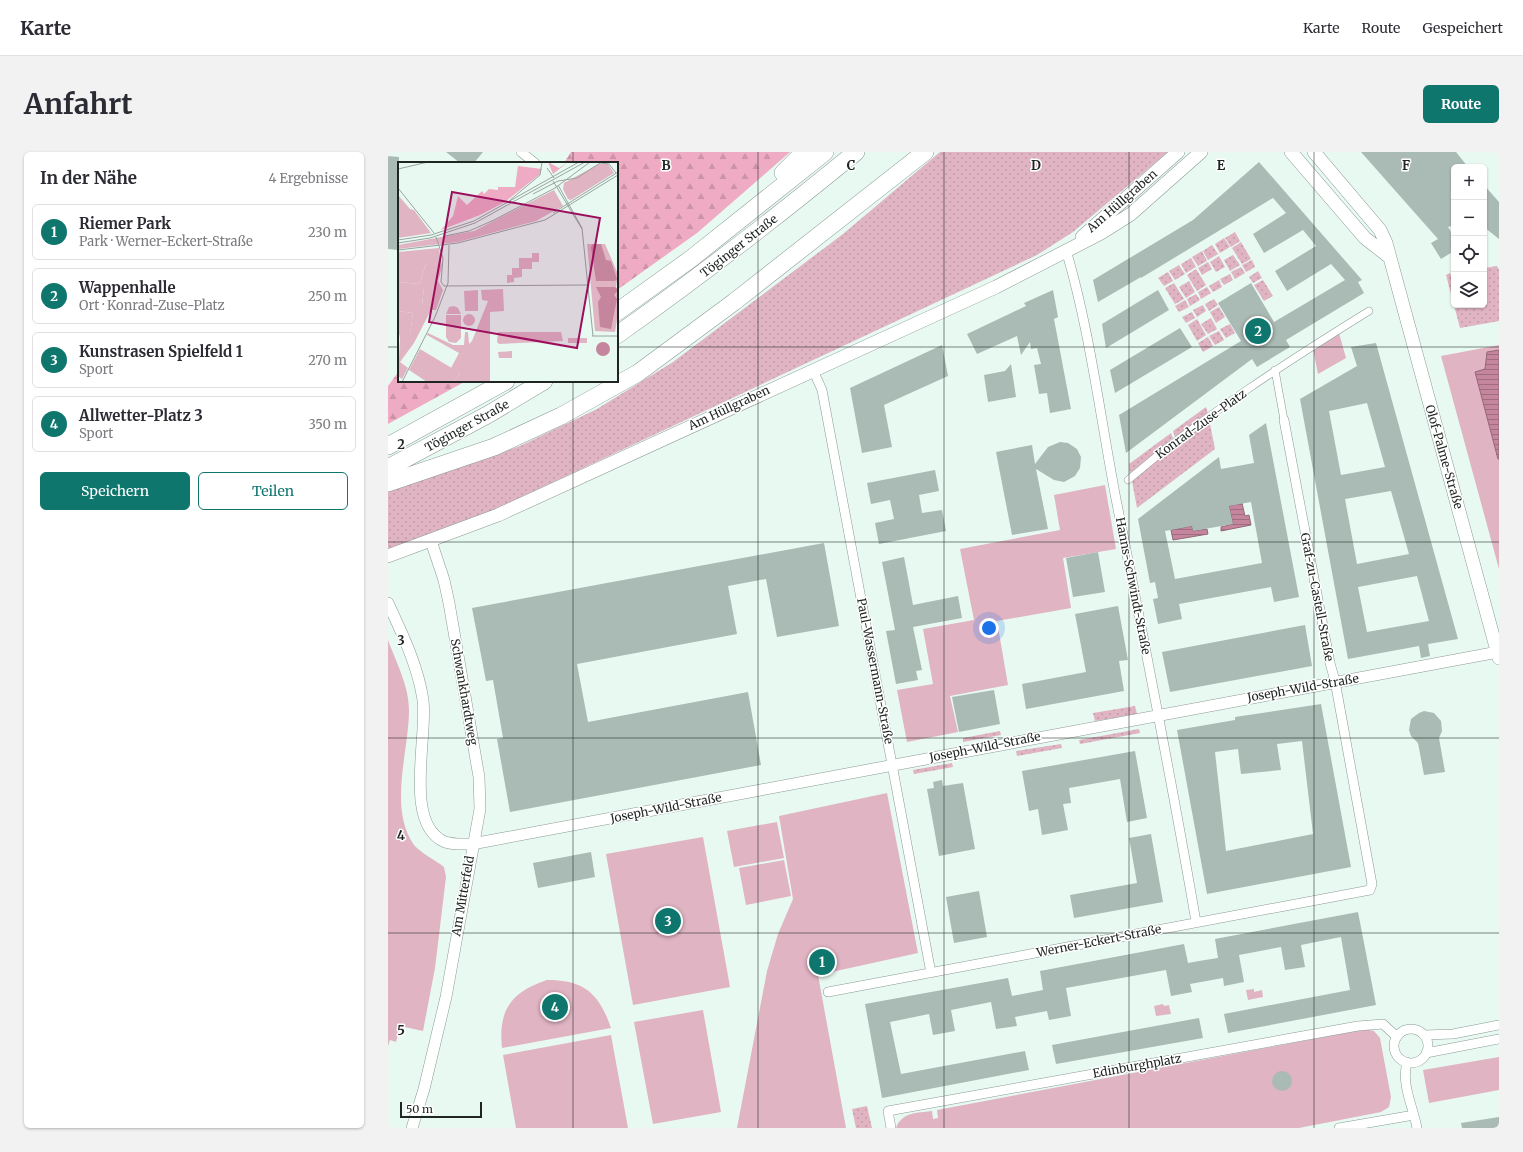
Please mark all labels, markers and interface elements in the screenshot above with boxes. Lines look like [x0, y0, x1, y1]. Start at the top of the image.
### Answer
text: Karte [20, 16, 71, 40]
text: Karte [1303, 19, 1339, 37]
text: Route [1361, 19, 1400, 37]
text: Gespeichert [1422, 19, 1503, 37]
button: Route [1423, 85, 1499, 123]
text: Anfahrt [24, 86, 133, 122]
text: B [661, 157, 671, 174]
text: C [847, 157, 856, 174]
text: D [1031, 157, 1041, 174]
text: E [1217, 157, 1226, 174]
text: F [1402, 157, 1410, 174]
inset map [398, 162, 618, 382]
map controls [1451, 164, 1487, 308]
button: + [1451, 164, 1487, 200]
street label: Am Hüllgraben [1083, 166, 1160, 236]
text: In der Nähe [40, 167, 137, 189]
text: 4 Ergebnisse [268, 170, 348, 187]
button: − [1451, 200, 1487, 236]
street label: Töginger Straße [697, 211, 780, 280]
text: Riemer Park [79, 214, 171, 233]
text: 1 [51, 224, 57, 241]
text: 230 m [308, 224, 347, 241]
text: Park · Werner-Eckert-Straße [79, 233, 253, 250]
button: locate [1451, 236, 1487, 272]
button: layers [1451, 272, 1487, 308]
text: Wappenhalle [79, 278, 176, 297]
text: 2 [50, 288, 58, 305]
text: 250 m [308, 288, 347, 305]
text: Ort · Konrad-Zuse-Platz [79, 297, 225, 314]
pin: 2 [1245, 316, 1271, 346]
text: Kunstrasen Spielfeld 1 [79, 342, 243, 361]
text: 3 [50, 352, 58, 369]
text: 270 m [308, 352, 347, 369]
text: Sport [79, 361, 113, 378]
street label: Am Hüllgraben [685, 382, 772, 433]
street label: Konrad-Zuse-Platz [1152, 385, 1249, 462]
street label: Töginger Straße [422, 396, 511, 455]
street label: Olof-Palme-Straße [1422, 403, 1467, 511]
text: Allwetter-Platz 3 [79, 406, 203, 425]
text: 4 [50, 416, 58, 433]
text: 350 m [309, 416, 347, 433]
text: Sport [79, 425, 113, 442]
text: 2 [397, 436, 405, 453]
button: Speichern [40, 472, 190, 510]
button: Teilen [198, 472, 348, 510]
street label: Hanns-Schwindt-Straße [1113, 516, 1154, 656]
street label: Graf-zu-Castell-Straße [1298, 531, 1337, 662]
street label: Paul-Wassermann-Straße [854, 597, 897, 745]
your location [979, 618, 999, 638]
text: 3 [397, 632, 405, 649]
street label: Schwankhardtweg [448, 637, 481, 747]
street label: Joseph-Wild-Straße [1245, 670, 1360, 705]
street label: Joseph-Wild-Straße [927, 728, 1042, 765]
street label: Joseph-Wild-Straße [608, 789, 723, 826]
text: 4 [397, 827, 406, 844]
street label: Am Mitterfeld [448, 855, 477, 938]
pin: 3 [655, 906, 681, 936]
street label: Werner-Eckert-Straße [1034, 921, 1163, 960]
pin: 1 [809, 947, 835, 977]
pin: 4 [542, 992, 568, 1022]
text: 5 [397, 1022, 405, 1039]
street label: Edinburghplatz [1091, 1050, 1183, 1081]
scale bar [400, 1100, 482, 1119]
text: 50 m [406, 1102, 433, 1116]

